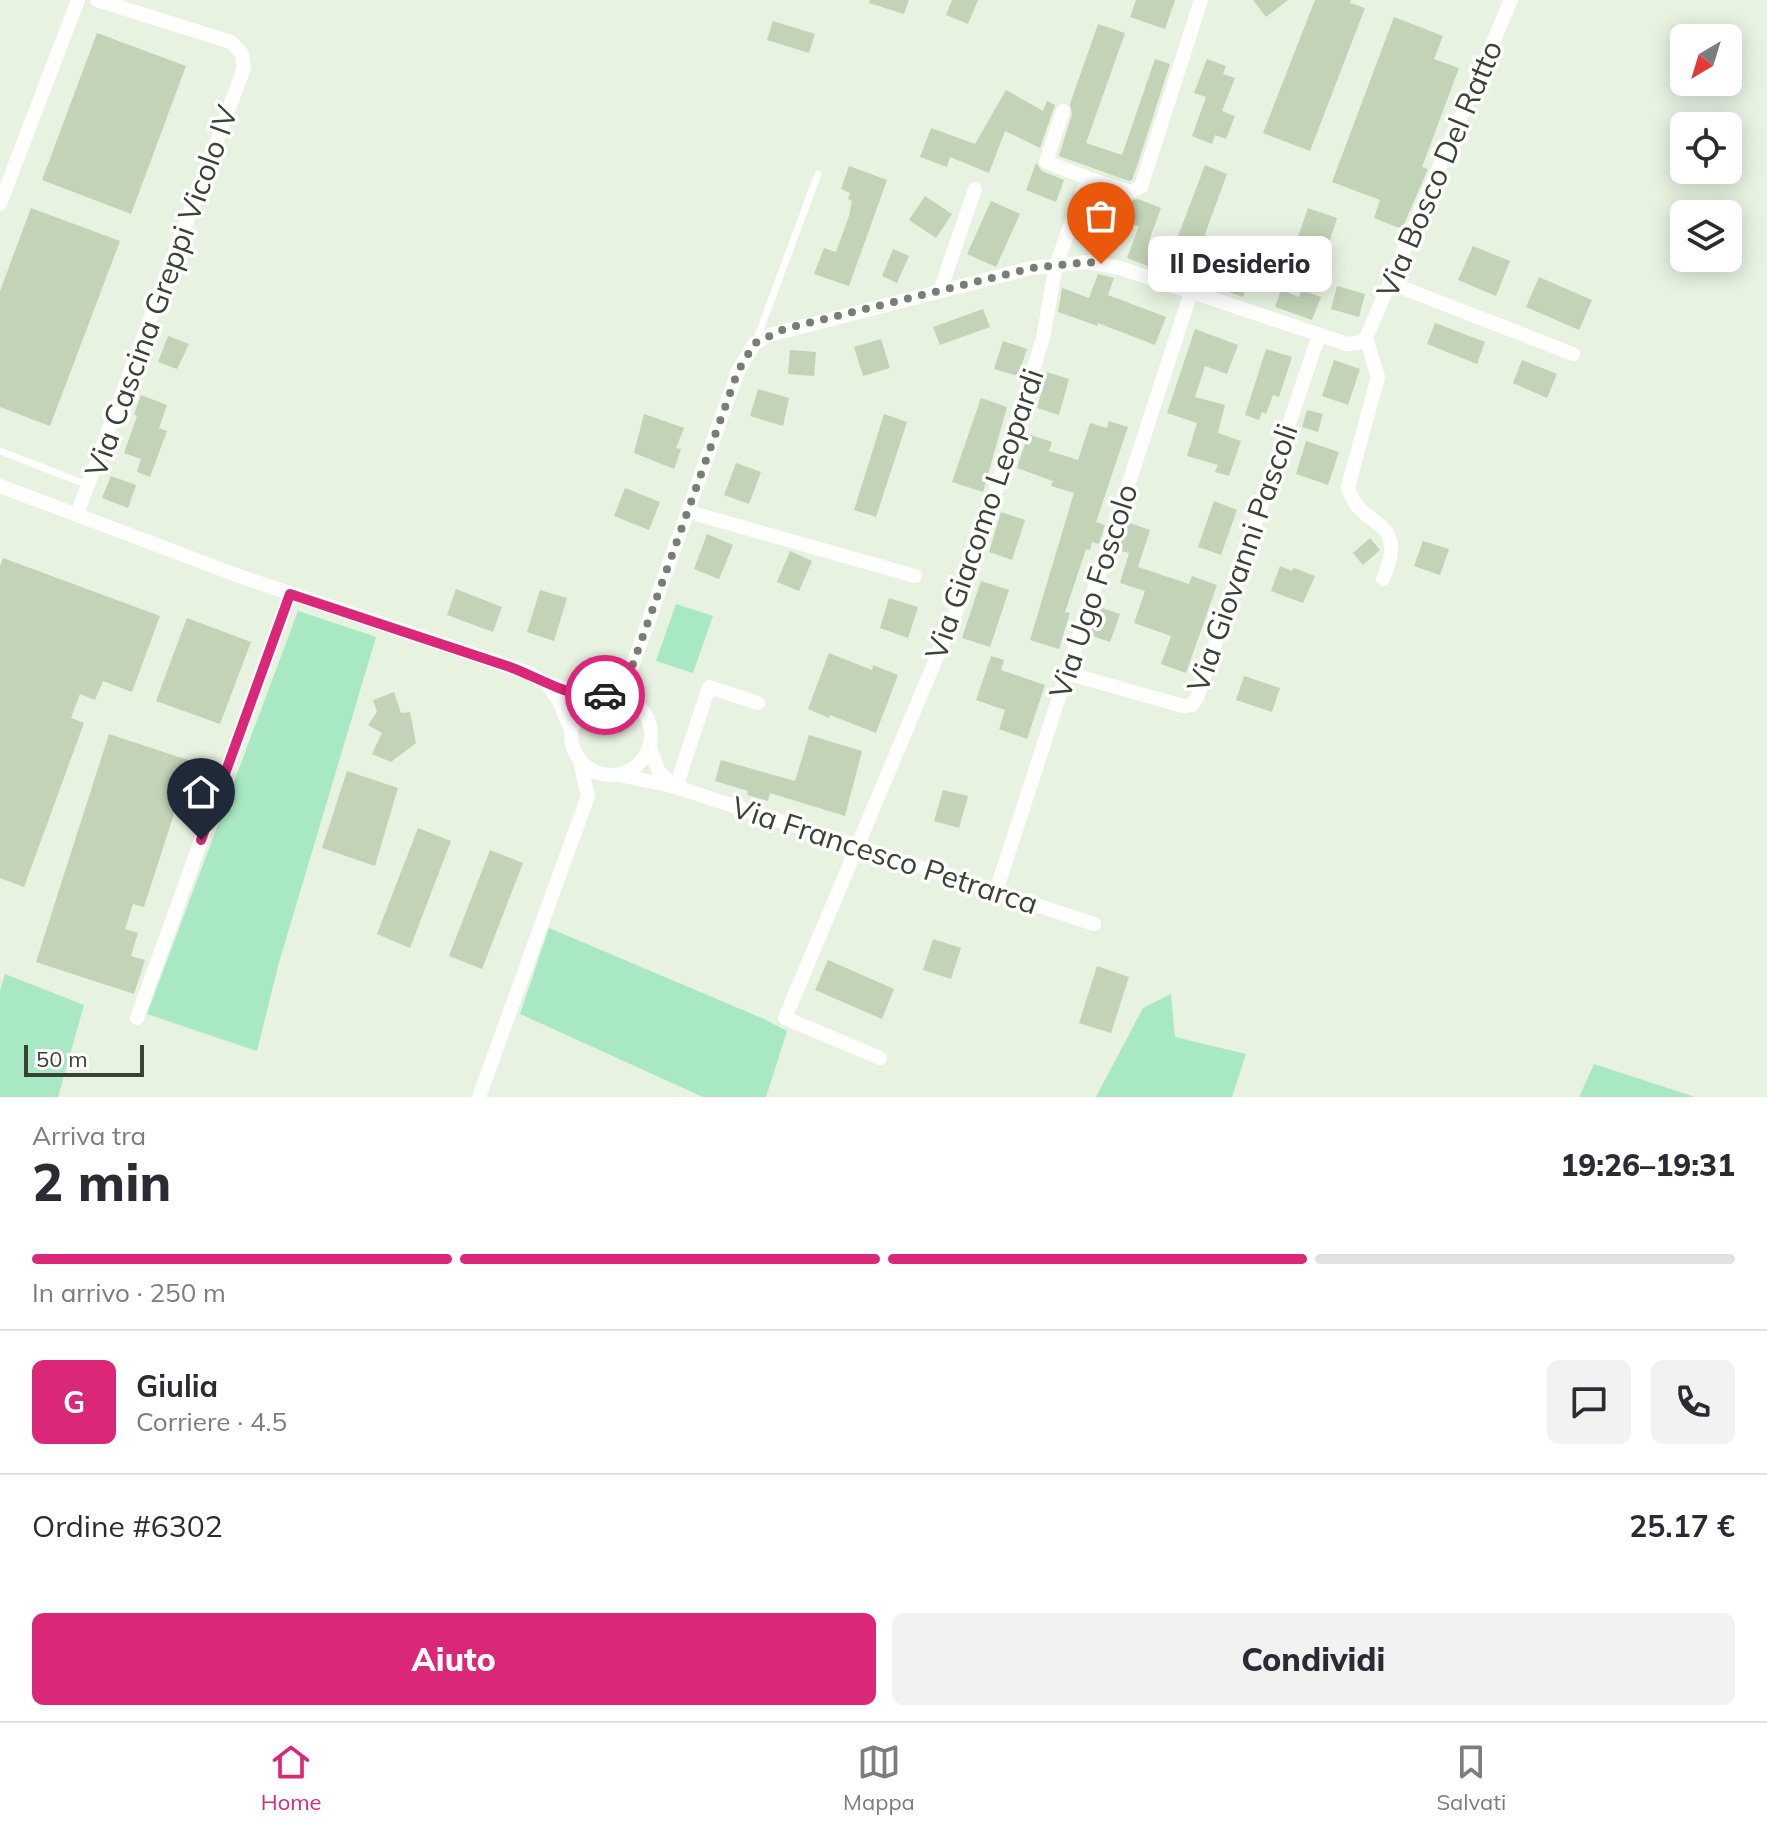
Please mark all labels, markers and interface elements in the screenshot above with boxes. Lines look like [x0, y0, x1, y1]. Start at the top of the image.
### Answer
north arrow [1670, 24, 1742, 96]
map controls [1670, 24, 1742, 272]
street label: Via Bosco Del Ratto [1368, 35, 1510, 303]
street label: Via Cascina Greppi Vicolo IV [76, 100, 246, 482]
button: locate [1670, 112, 1742, 184]
pin [1067, 182, 1135, 264]
icon: bag [1079, 194, 1123, 238]
button: layers [1670, 200, 1742, 272]
callout: Il Desiderio [1149, 236, 1333, 292]
text: Il Desiderio [1169, 247, 1311, 280]
street label: Via Giacomo Leopardi [916, 363, 1052, 665]
street label: Via Giovanni Pascoli [1178, 419, 1306, 697]
street label: Via Ugo Foscolo [1040, 479, 1146, 703]
courier [565, 655, 645, 735]
icon: car [583, 673, 627, 717]
pin [167, 758, 235, 840]
icon: home [179, 770, 223, 814]
street label: Via Francesco Petrarca [727, 788, 1043, 922]
scale bar [24, 1041, 144, 1077]
text: 50 m [36, 1045, 87, 1073]
text: Arriva tra [32, 1119, 146, 1152]
text: 19:26–19:31 [1560, 1146, 1735, 1184]
text: 2 min [32, 1149, 171, 1214]
text: In arrivo · 250 m [32, 1276, 226, 1309]
button: chat [1547, 1360, 1631, 1444]
button: phone [1651, 1360, 1735, 1444]
text: Giulia [136, 1367, 218, 1405]
text: G [63, 1383, 85, 1421]
text: Corriere · 4.5 [136, 1405, 287, 1438]
text: Ordine #6302 [32, 1507, 223, 1545]
text: 25.17 € [1629, 1507, 1735, 1545]
button: Aiuto [32, 1613, 876, 1705]
button: Condividi [892, 1613, 1735, 1705]
tab: Home [261, 1740, 322, 1816]
tab: Mappa [843, 1740, 915, 1816]
tab: Salvati [1436, 1740, 1506, 1816]

